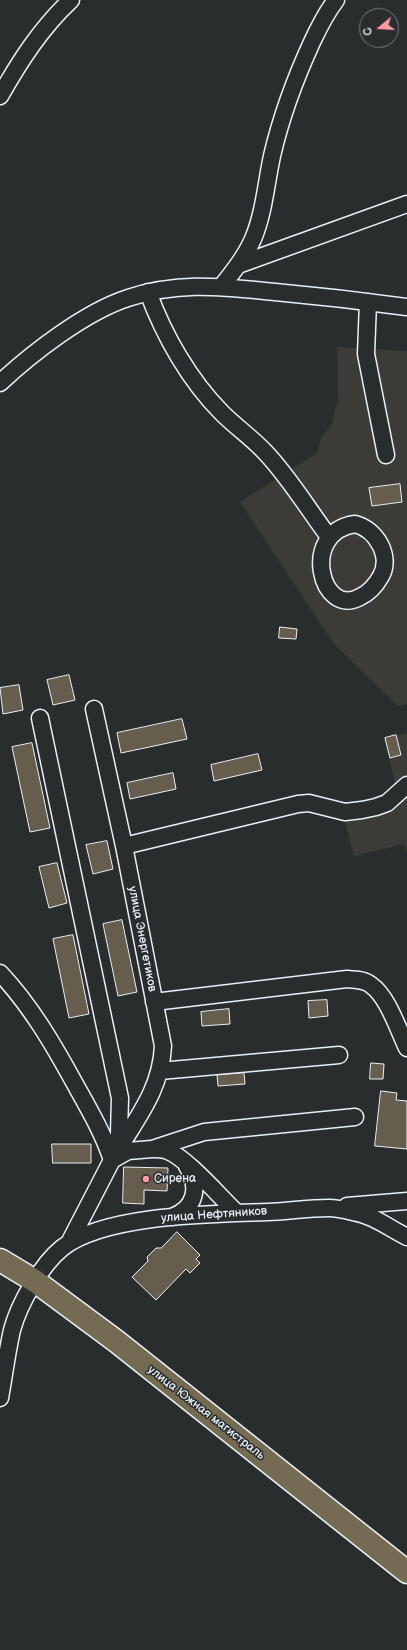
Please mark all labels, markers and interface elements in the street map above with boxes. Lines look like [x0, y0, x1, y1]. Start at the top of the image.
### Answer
north arrow [359, 8, 399, 48]
text: С [361, 26, 375, 37]
street label: улица Энергетиков [125, 885, 159, 993]
place label: Сирена [154, 1172, 196, 1186]
marker: Сирена [141, 1174, 151, 1184]
street label: улица Нефтяников [160, 1204, 268, 1226]
street label: улица Южная магистраль [145, 1363, 267, 1463]

